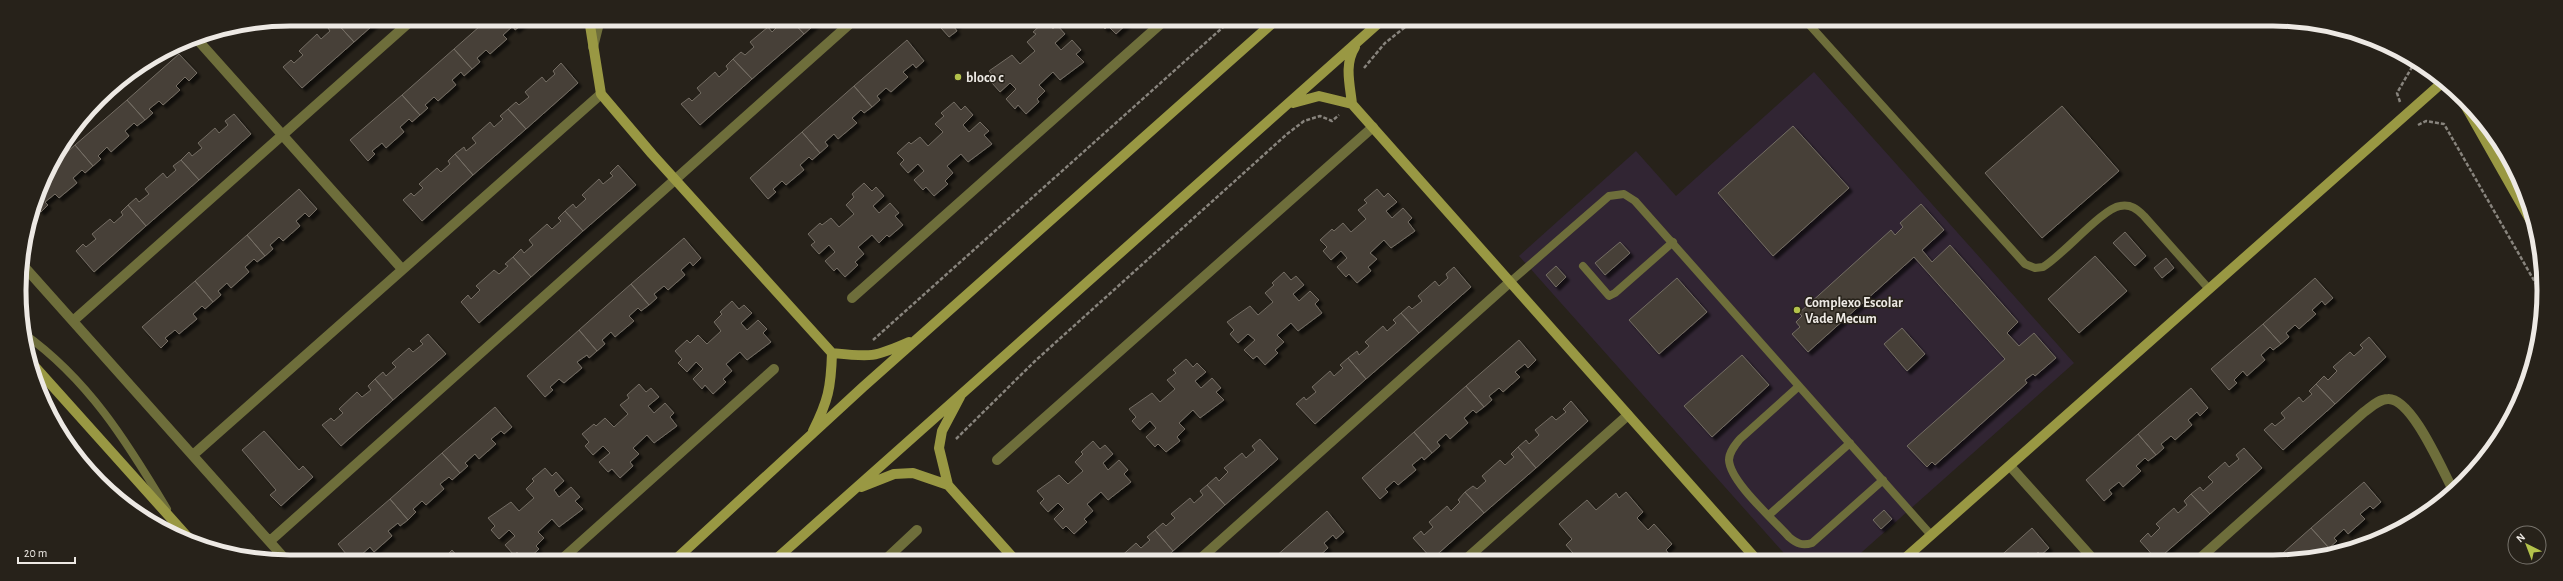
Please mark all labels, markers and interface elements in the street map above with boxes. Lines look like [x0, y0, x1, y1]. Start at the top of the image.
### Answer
place label: bloco c [966, 71, 1004, 85]
marker: bloco c [953, 72, 963, 82]
place label: Complexo Escolar Vade Mecum [1805, 296, 1903, 326]
marker: Complexo Escolar Vade Mecum [1792, 305, 1802, 315]
north arrow [2507, 525, 2547, 565]
text: N [2514, 531, 2527, 545]
scale bar [18, 539, 75, 565]
text: 20 m [24, 547, 47, 559]

